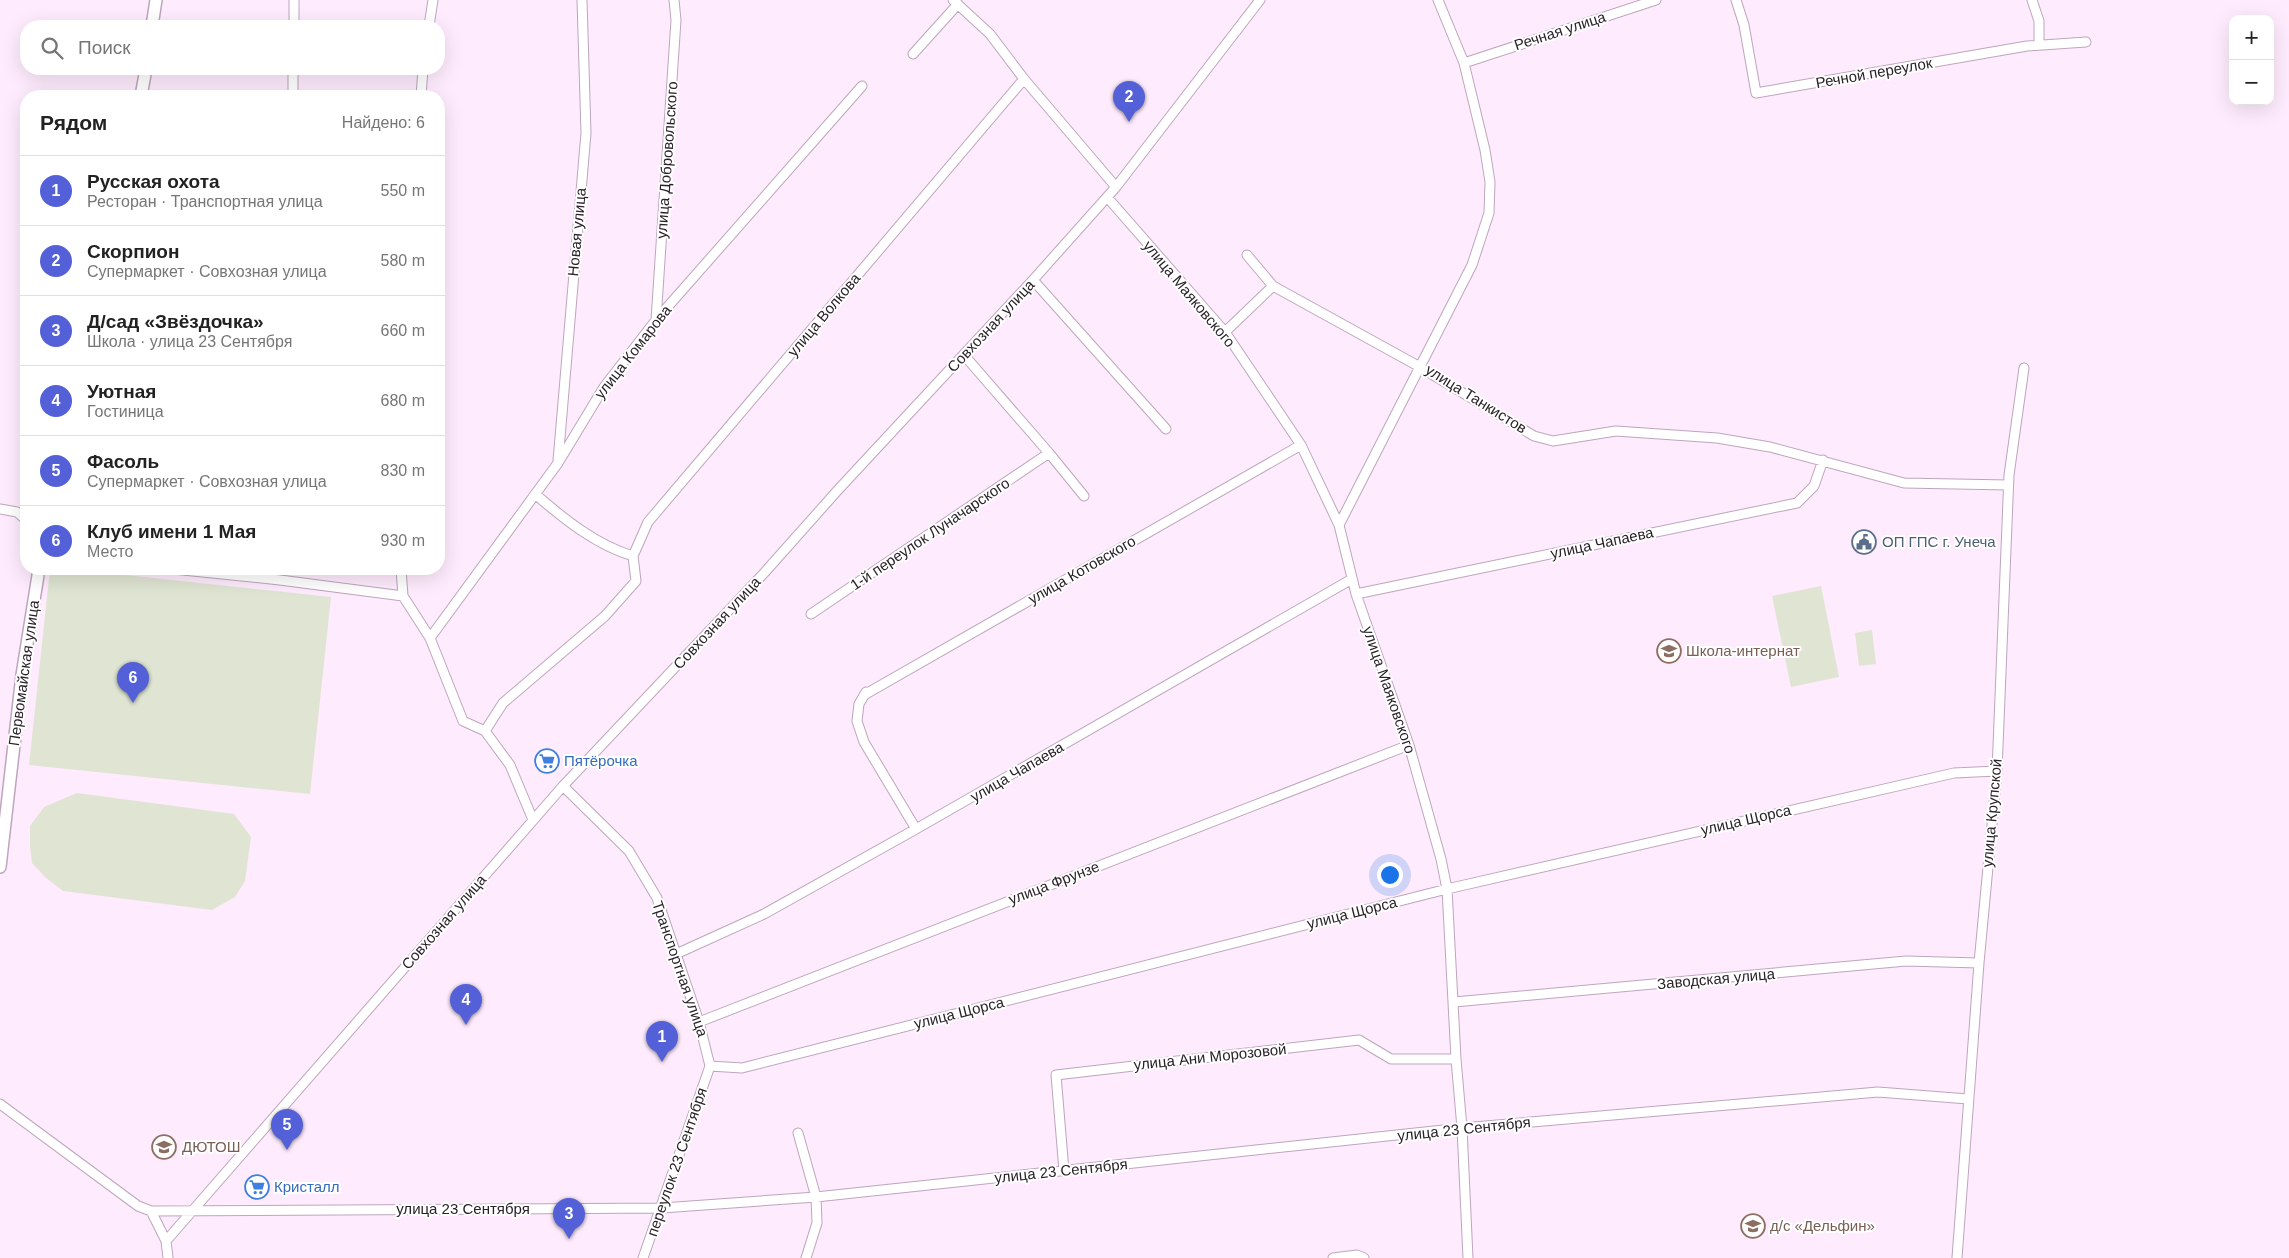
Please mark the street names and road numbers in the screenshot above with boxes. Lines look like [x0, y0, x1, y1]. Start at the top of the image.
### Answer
street label: Речная улица [1512, 8, 1608, 53]
street label: Речной переулок [1814, 54, 1934, 91]
street label: улица Добровольского [653, 81, 680, 239]
street label: Новая улица [564, 186, 589, 277]
street label: улица Маяковского [1140, 237, 1239, 350]
street label: улица Волкова [784, 269, 864, 360]
street label: Совхозная улица [944, 276, 1038, 375]
street label: улица Комарова [591, 301, 675, 402]
street label: улица Танкистов [1423, 361, 1530, 437]
street label: 1-й переулок Луначарского [847, 474, 1013, 593]
street label: улица Чапаева [1549, 523, 1656, 562]
street label: улица Котовского [1025, 532, 1138, 607]
street label: Совхозная улица [670, 573, 764, 672]
street label: Первомайская улица [5, 598, 42, 747]
street label: улица Маяковского [1360, 624, 1419, 756]
street label: улица Чапаева [967, 738, 1067, 805]
street label: улица Крупской [1978, 758, 2005, 868]
street label: улица Щорса [1699, 801, 1793, 838]
street label: улица Фрунзе [1006, 857, 1102, 908]
street label: Совхозная улица [398, 870, 490, 972]
street label: улица Щорса [1305, 893, 1399, 932]
street label: Транспортная улица [649, 899, 712, 1039]
street label: Заводская улица [1656, 965, 1776, 992]
street label: улица Щорса [912, 993, 1006, 1032]
street label: улица Ани Морозовой [1133, 1040, 1287, 1073]
street label: переулок 23 Сентября [643, 1085, 710, 1239]
street label: улица 23 Сентября [1397, 1113, 1531, 1144]
street label: улица 23 Сентября [994, 1155, 1128, 1186]
street label: улица 23 Сентября [396, 1200, 530, 1217]

